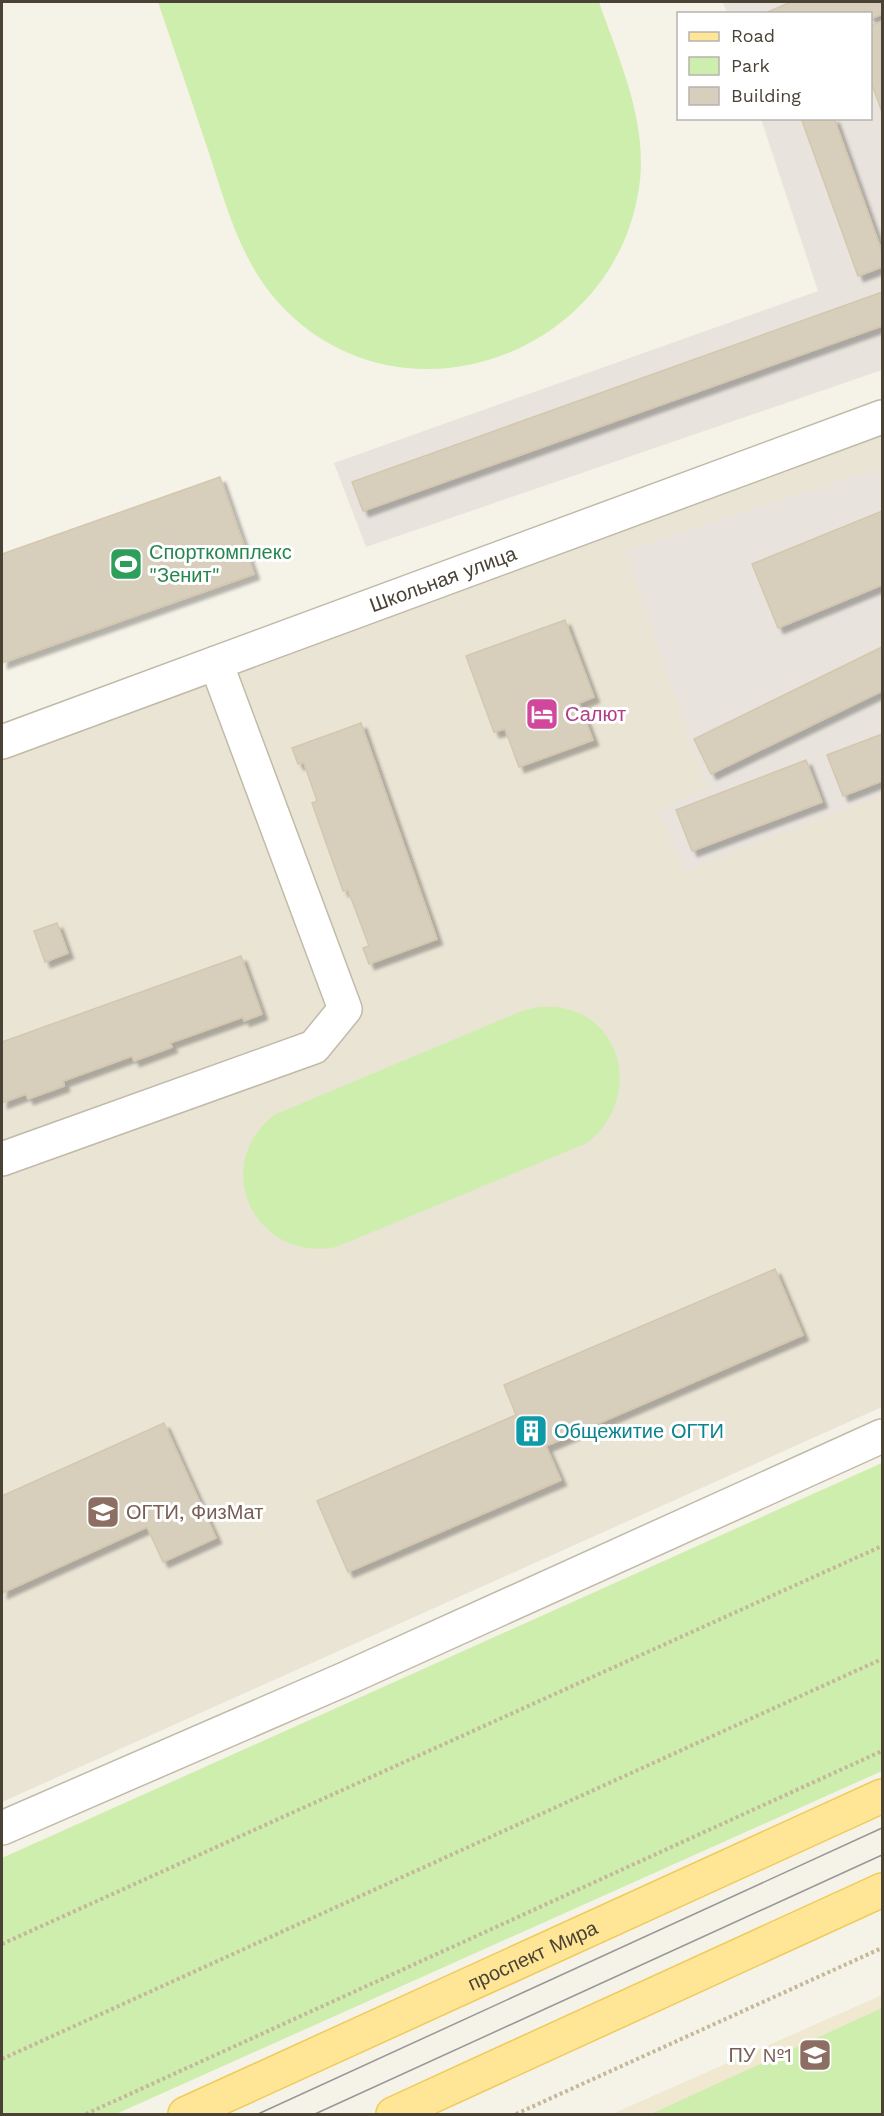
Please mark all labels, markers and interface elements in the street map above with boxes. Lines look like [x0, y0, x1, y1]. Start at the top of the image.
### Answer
legend [677, 12, 872, 120]
text: Road [731, 25, 775, 46]
text: Park [731, 55, 770, 76]
text: Building [731, 85, 801, 106]
place label: Спорткомплекс "Зенит" [149, 540, 292, 587]
street label: Школьная улица [366, 541, 521, 617]
sports icon: Спорткомплекс "Зенит" [108, 546, 144, 582]
hotel icon: Салют [524, 696, 560, 732]
place label: Салют [565, 702, 626, 726]
building icon: Общежитие ОГТИ [513, 1413, 549, 1449]
place label: Общежитие ОГТИ [554, 1419, 724, 1443]
school or university icon: ОГТИ, ФизМат [85, 1494, 121, 1530]
place label: ОГТИ, ФизМат [126, 1500, 263, 1524]
street label: проспект Мира [464, 1915, 602, 1995]
school or university icon: ПУ №1 [797, 2037, 833, 2073]
place label: ПУ №1 [728, 2043, 792, 2067]

